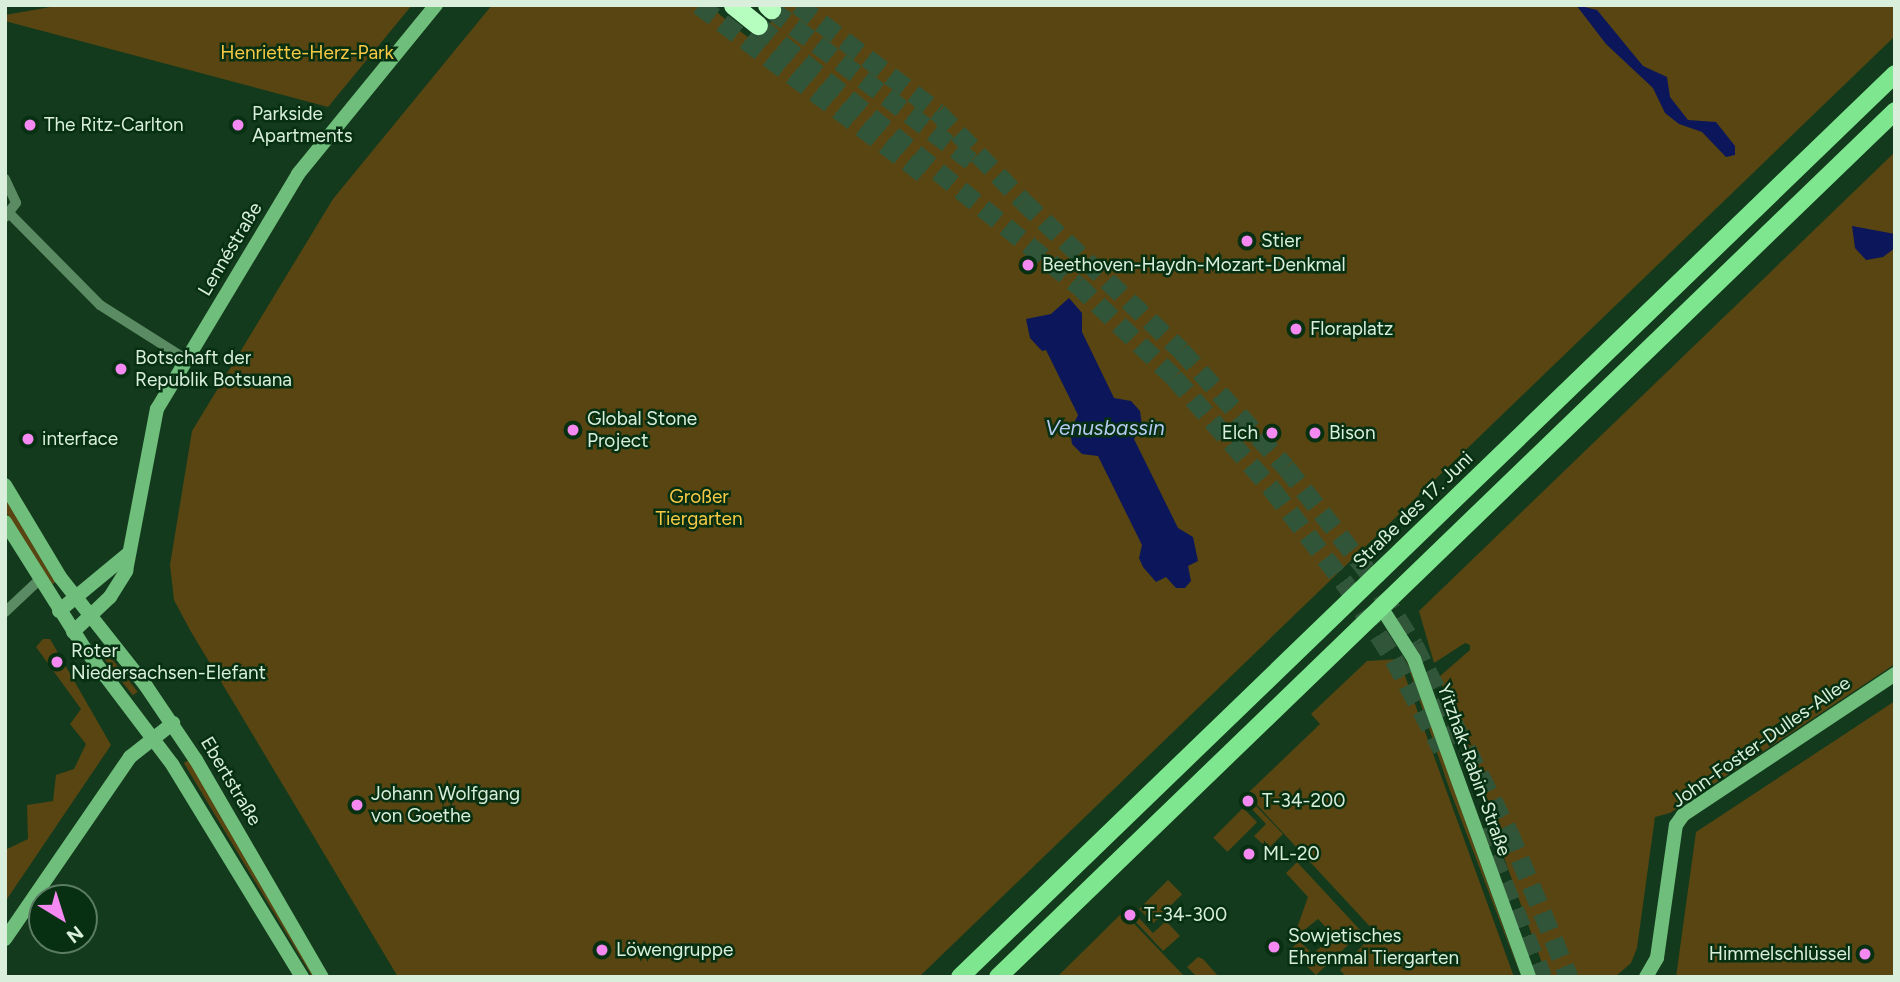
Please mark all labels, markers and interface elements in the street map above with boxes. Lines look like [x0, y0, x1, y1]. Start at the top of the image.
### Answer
park label: Henriette-Herz-Park [220, 42, 394, 64]
place label: Parkside Apartments [252, 103, 353, 147]
place label: The Ritz-Carlton [44, 114, 184, 136]
marker: The Ritz-Carlton [22, 117, 38, 133]
marker: Parkside Apartments [230, 117, 246, 133]
street label: Lennéstraße [193, 198, 267, 300]
place label: Stier [1261, 230, 1301, 252]
marker: Stier [1239, 233, 1255, 249]
place label: Beethoven-Haydn-Mozart-Denkmal [1042, 254, 1346, 276]
marker: Beethoven-Haydn-Mozart-Denkmal [1020, 257, 1036, 273]
place label: Floraplatz [1310, 318, 1393, 340]
marker: Floraplatz [1288, 321, 1304, 337]
place label: Botschaft der Republik Botsuana [135, 347, 292, 391]
marker: Botschaft der Republik Botsuana [113, 361, 129, 377]
place label: Global Stone Project [587, 408, 697, 452]
water label: Venusbassin [1045, 415, 1165, 441]
marker: Global Stone Project [565, 422, 581, 438]
place label: Elch [1222, 422, 1258, 444]
place label: Bison [1329, 422, 1375, 444]
marker: Elch [1264, 425, 1280, 441]
marker: Bison [1307, 425, 1323, 441]
place label: interface [42, 428, 118, 450]
marker: interface [20, 431, 36, 447]
street label: Straße des 17. Juni [1348, 447, 1478, 573]
park label: Großer Tiergarten [655, 486, 743, 530]
place label: Roter Niedersachsen-Elefant [71, 640, 266, 684]
marker: Roter Niedersachsen-Elefant [49, 654, 65, 670]
street label: John-Foster-Dulles-Allee [1667, 672, 1855, 812]
street label: Yitzhak-Rabin-Straße [1432, 681, 1516, 859]
street label: Ebertstraße [196, 732, 266, 830]
place label: Johann Wolfgang von Goethe [371, 783, 520, 827]
place label: T-34-200 [1262, 790, 1345, 812]
marker: T-34-200 [1240, 793, 1256, 809]
marker: Johann Wolfgang von Goethe [349, 797, 365, 813]
place label: ML-20 [1263, 843, 1320, 865]
marker: ML-20 [1241, 846, 1257, 862]
north arrow [28, 884, 98, 954]
place label: T-34-300 [1144, 904, 1227, 926]
marker: T-34-300 [1122, 907, 1138, 923]
text: N [62, 921, 88, 948]
place label: Sowjetisches Ehrenmal Tiergarten [1288, 925, 1459, 969]
place label: Löwengruppe [616, 939, 733, 961]
marker: Sowjetisches Ehrenmal Tiergarten [1266, 939, 1282, 955]
marker: Löwengruppe [594, 942, 610, 958]
place label: Himmelschlüssel [1709, 943, 1851, 965]
marker: Himmelschlüssel [1857, 946, 1873, 962]

